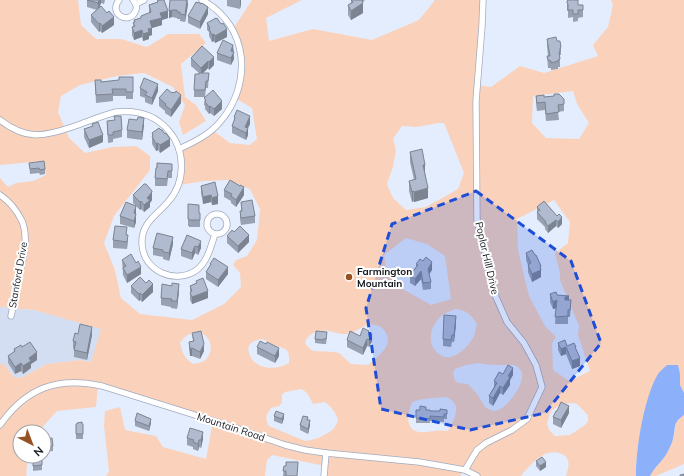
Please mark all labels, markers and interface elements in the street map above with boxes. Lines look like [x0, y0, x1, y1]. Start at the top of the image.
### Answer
street label: Poplar Hill Drive [472, 220, 502, 296]
street label: Stanford Drive [6, 241, 30, 309]
place label: Farmington Mountain [357, 265, 412, 290]
marker: Farmington Mountain [344, 272, 354, 282]
street label: Mountain Road [195, 410, 267, 444]
north arrow [12, 424, 52, 464]
text: N [31, 443, 46, 459]

